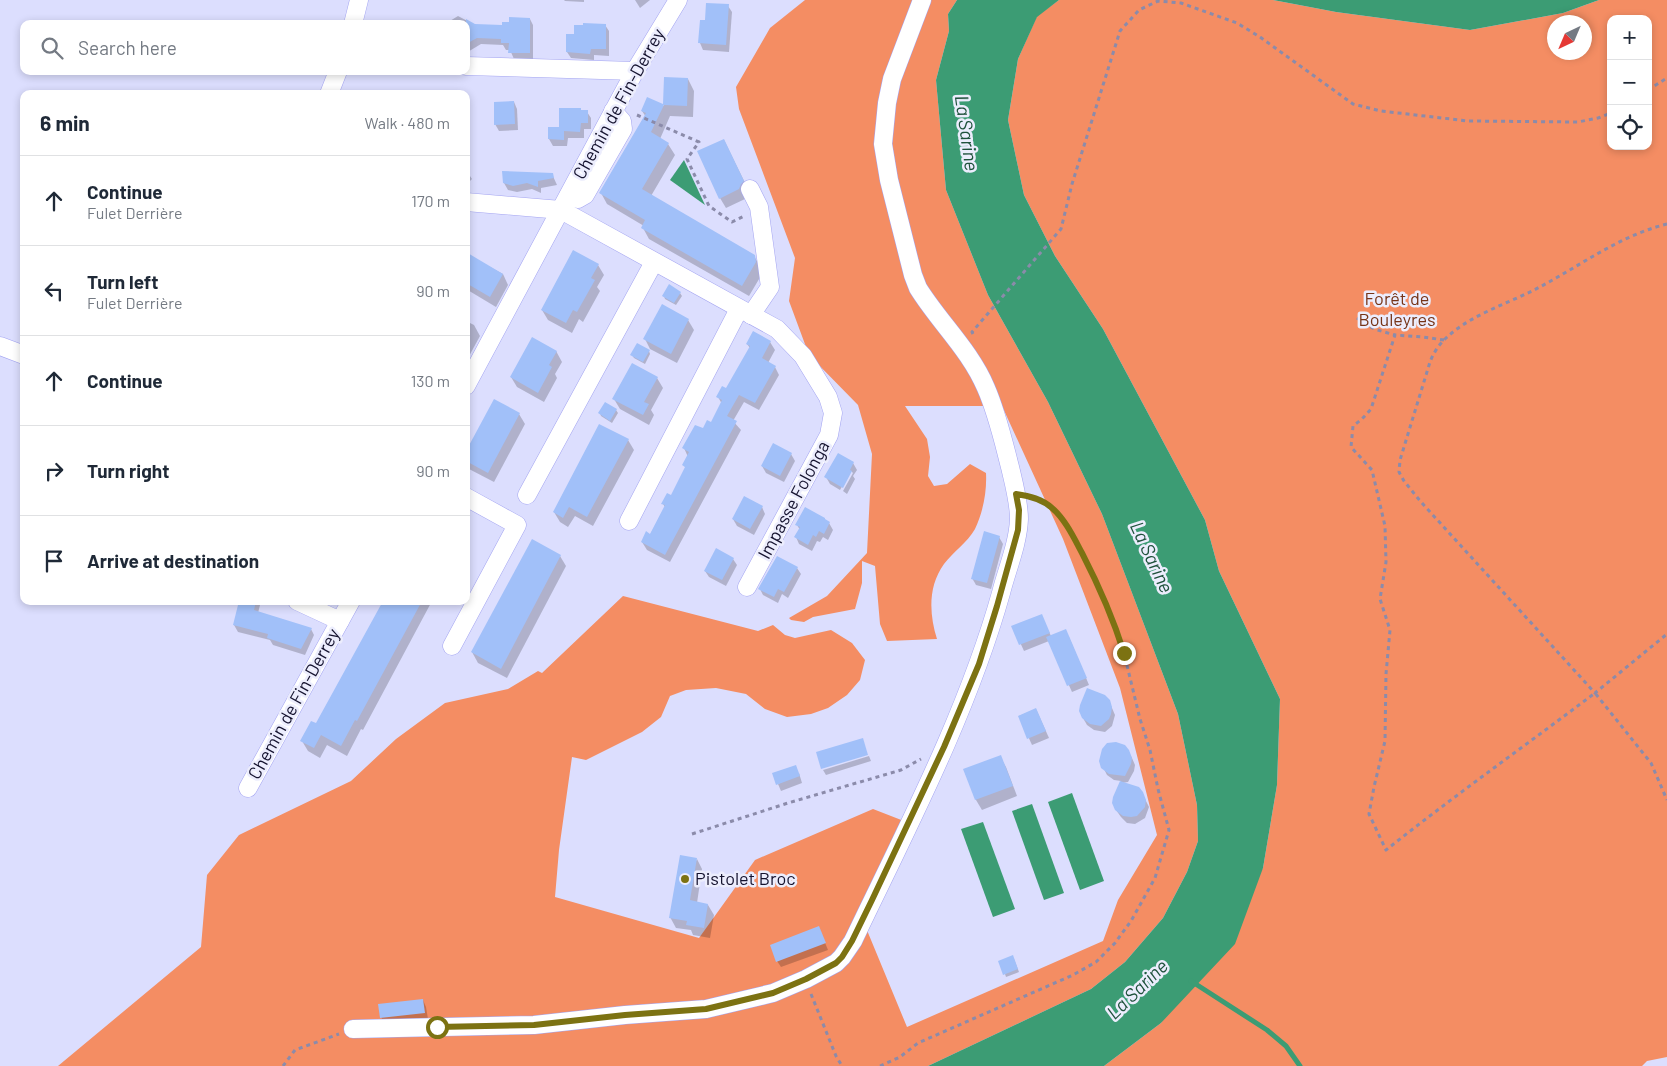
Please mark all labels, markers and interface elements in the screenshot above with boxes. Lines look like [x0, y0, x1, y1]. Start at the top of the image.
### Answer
north arrow [1547, 15, 1592, 60]
map controls [1607, 15, 1652, 150]
button: + [1607, 15, 1652, 60]
search box [20, 20, 470, 75]
street label: Chemin de Fin-Derrey [568, 24, 669, 183]
icon: search [38, 34, 66, 62]
text: Search here [78, 36, 177, 59]
button: − [1607, 60, 1652, 105]
water label: La Sarine [951, 94, 984, 172]
button: locate [1607, 105, 1652, 150]
text: 6 min [40, 110, 90, 135]
text: Walk · 480 m [364, 113, 450, 132]
text: Continue [87, 180, 163, 203]
icon: ahead [40, 187, 68, 215]
text: 170 m [411, 191, 450, 210]
text: Fulet Derrière [87, 203, 183, 222]
text: Turn left [87, 270, 158, 293]
icon: left [40, 277, 68, 305]
text: 90 m [416, 281, 450, 300]
park label: Forêt de Bouleyres [1358, 287, 1436, 330]
text: Fulet Derrière [87, 293, 183, 312]
icon: ahead [40, 367, 68, 395]
text: Continue [87, 369, 163, 392]
text: 130 m [411, 371, 450, 390]
street label: Impasse Folonga [753, 437, 834, 562]
icon: right [40, 457, 68, 485]
text: Turn right [87, 459, 169, 482]
text: 90 m [416, 461, 450, 480]
water label: La Sarine [1126, 517, 1179, 596]
icon: arrive [40, 547, 68, 575]
text: Arrive at destination [87, 549, 259, 572]
street label: Chemin de Fin-Derrey [243, 624, 344, 783]
route end [1113, 642, 1136, 665]
place label: Pistolet Broc [695, 867, 796, 889]
marker: Pistolet Broc [679, 873, 691, 885]
water label: La Sarine [1101, 954, 1172, 1023]
route start [426, 1016, 449, 1039]

